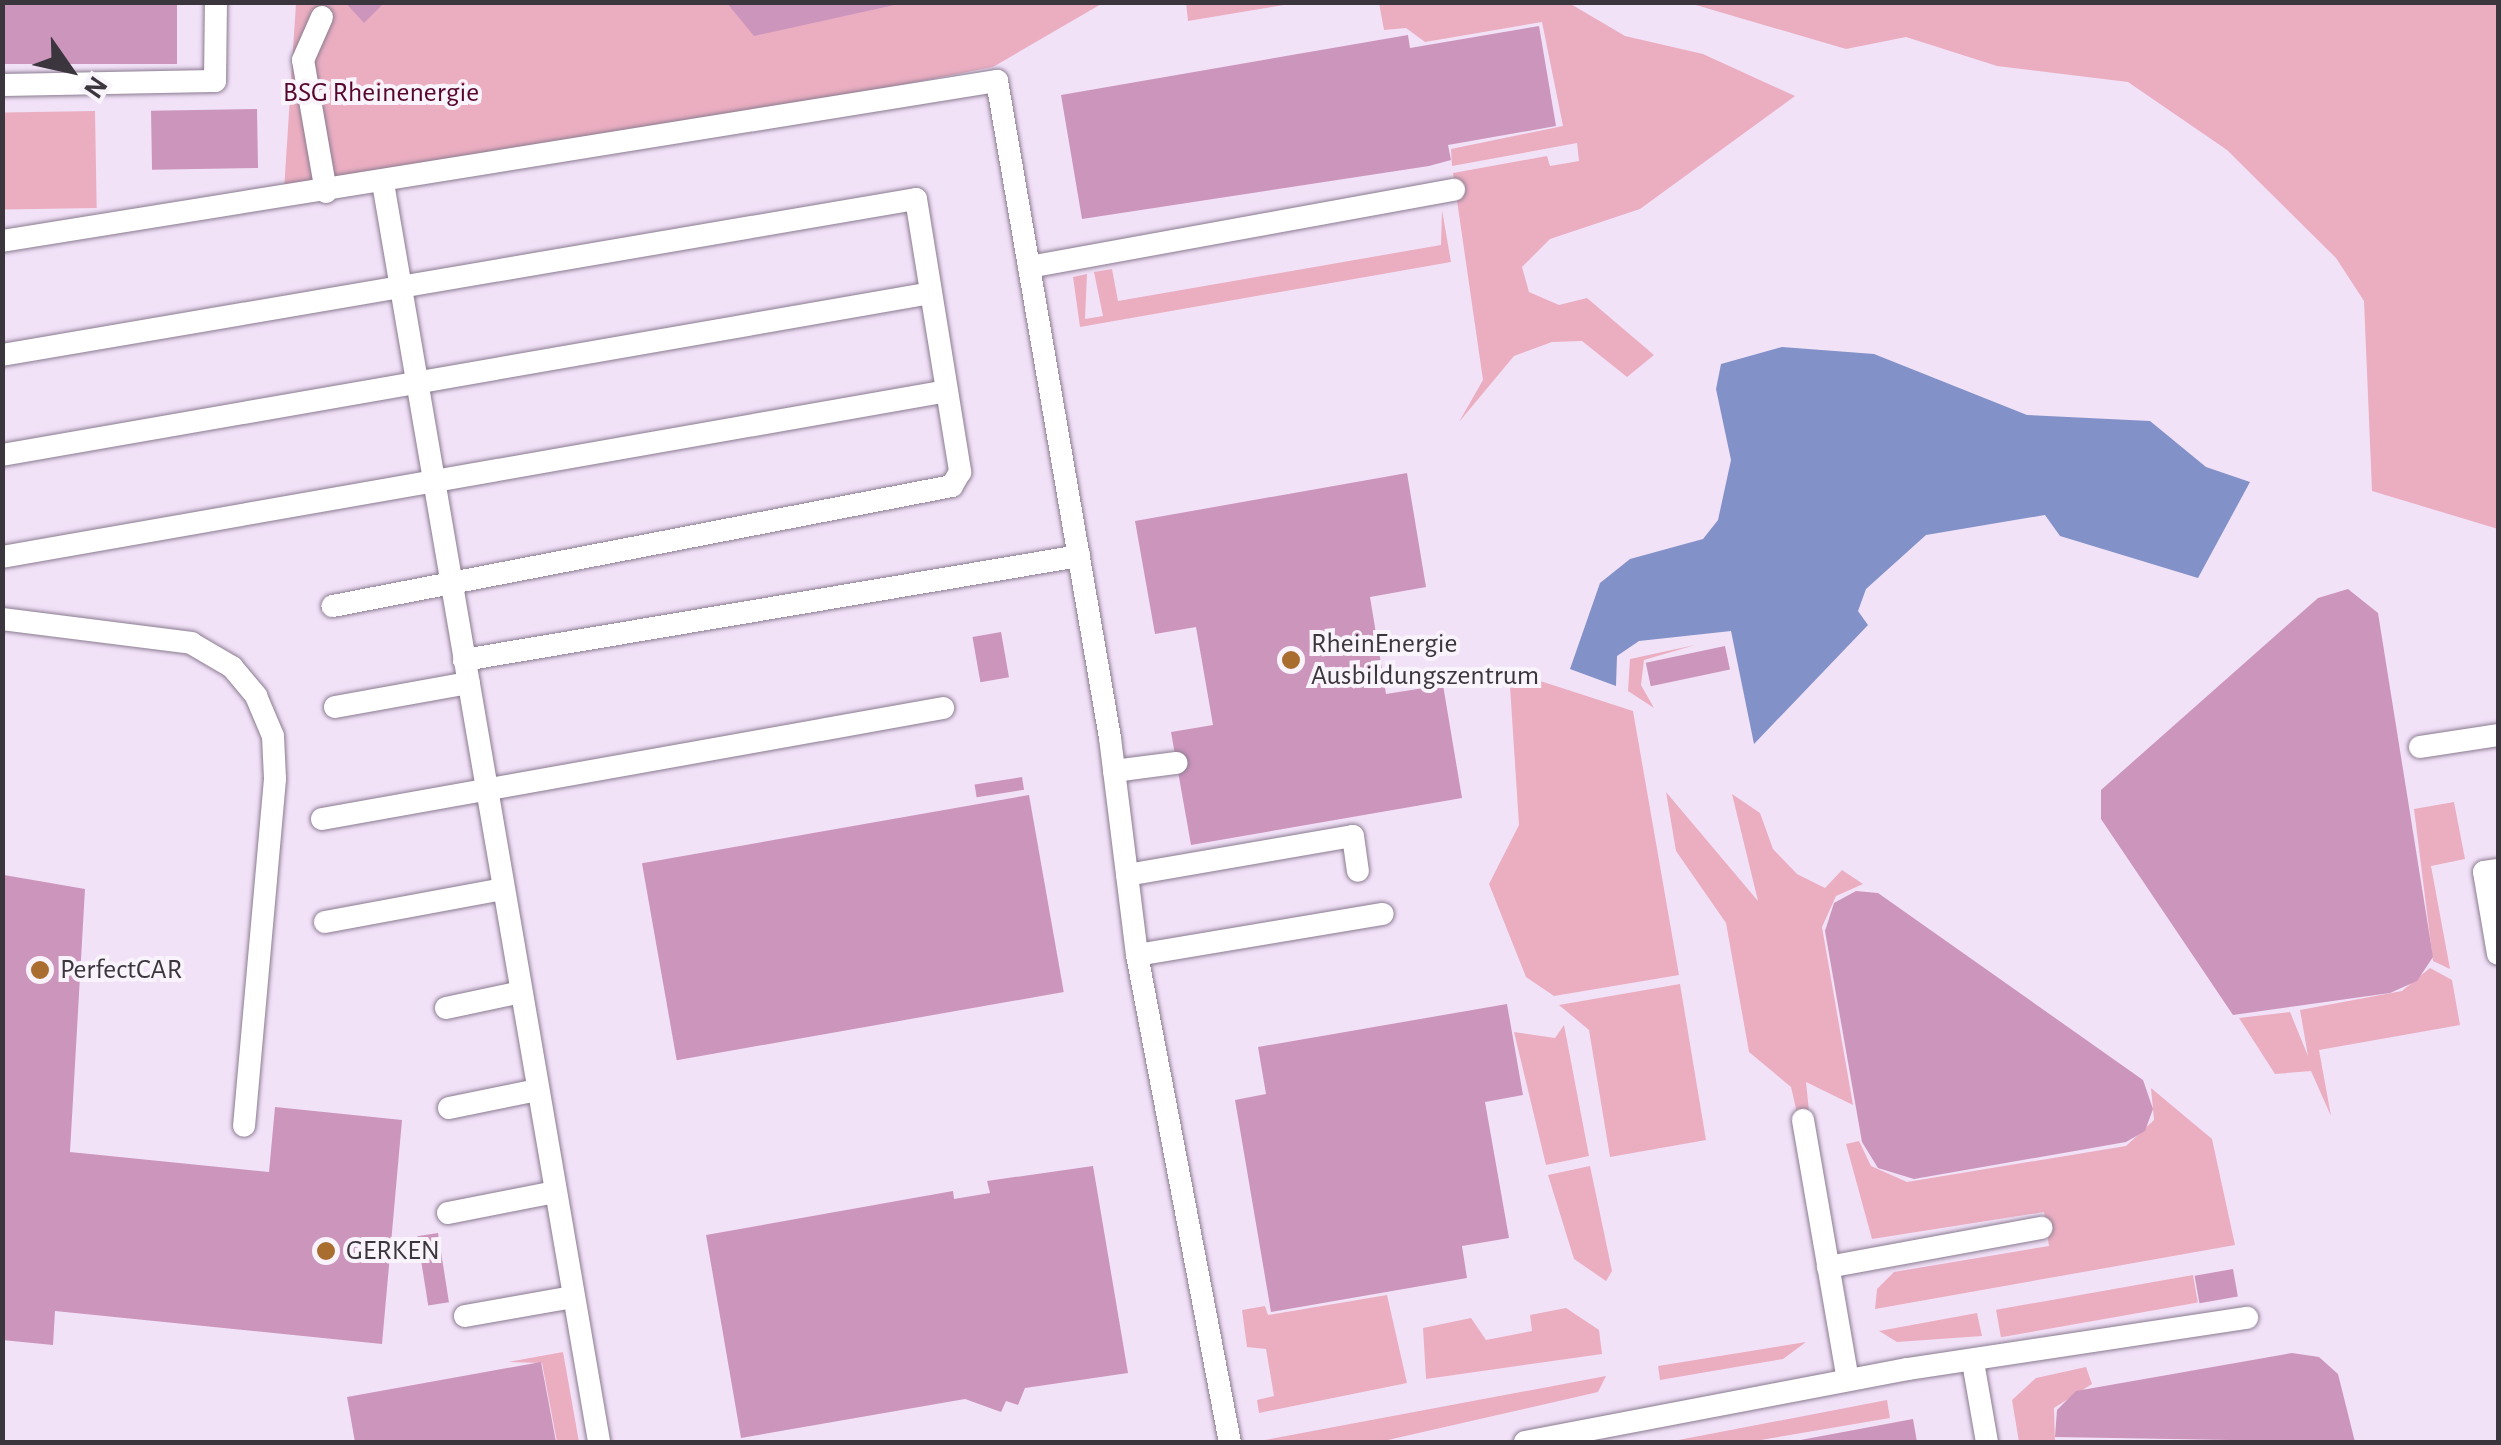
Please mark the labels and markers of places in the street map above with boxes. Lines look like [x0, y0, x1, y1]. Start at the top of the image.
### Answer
place label: RheinEnergie Ausbildungszentrum [1311, 627, 1539, 693]
marker: RheinEnergie Ausbildungszentrum [1280, 649, 1302, 671]
place label: PerfectCAR [60, 953, 182, 987]
marker: PerfectCAR [29, 959, 51, 981]
place label: GERKEN [346, 1234, 440, 1268]
marker: GERKEN [315, 1240, 337, 1262]

